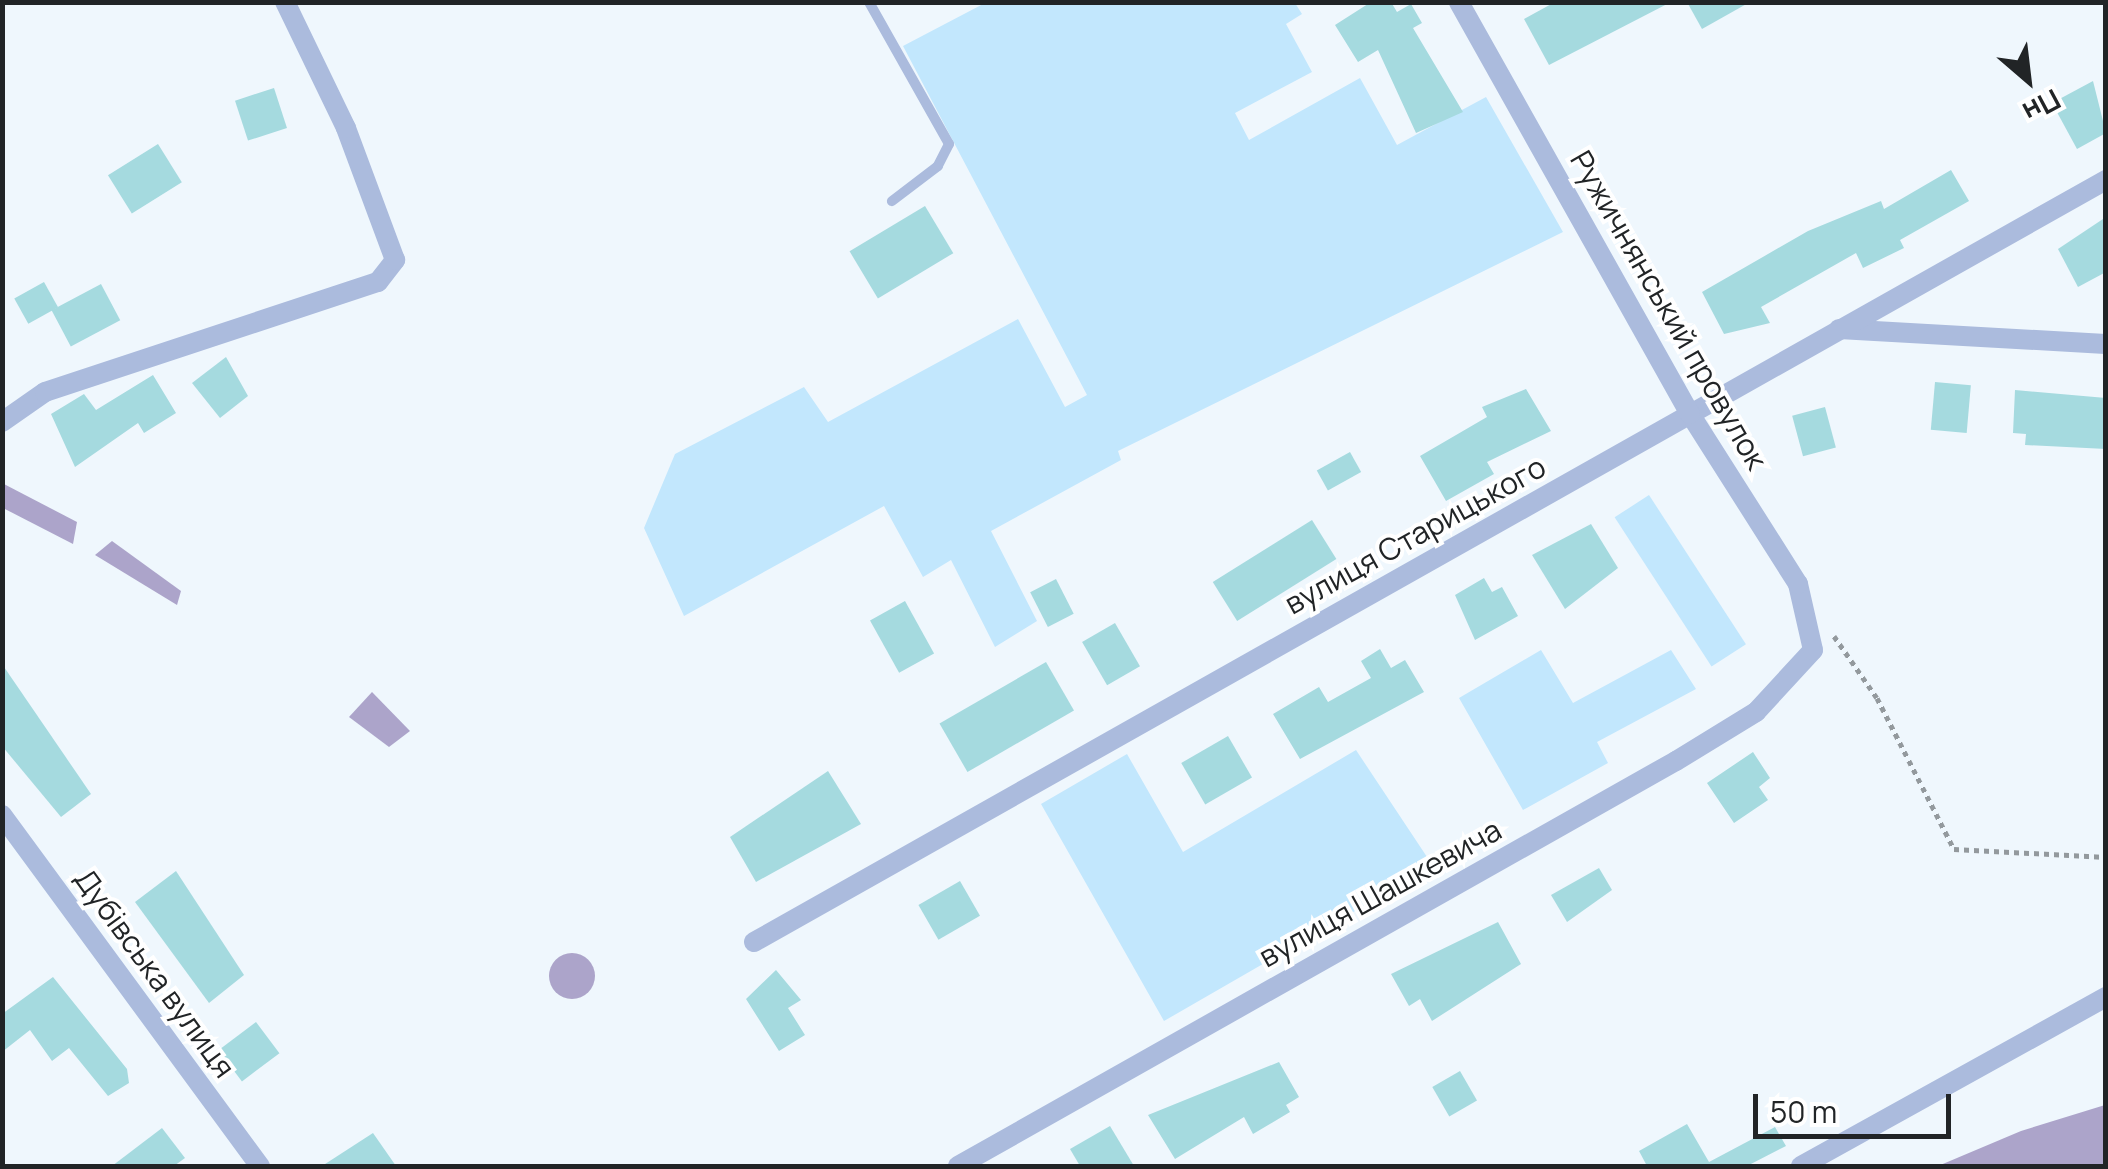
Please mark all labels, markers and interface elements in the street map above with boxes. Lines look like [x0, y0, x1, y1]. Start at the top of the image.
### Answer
north arrow [1978, 30, 2078, 130]
text: Пн [2017, 81, 2068, 132]
street label: Ружичнянський провулок [1563, 144, 1775, 476]
street label: вулиця Старицького [1278, 448, 1552, 622]
street label: вулиця Шашкевича [1253, 811, 1507, 975]
street label: Дубівська вулиця [67, 862, 243, 1084]
scale bar [1758, 1074, 1956, 1136]
text: 50 m [1770, 1091, 1837, 1132]

